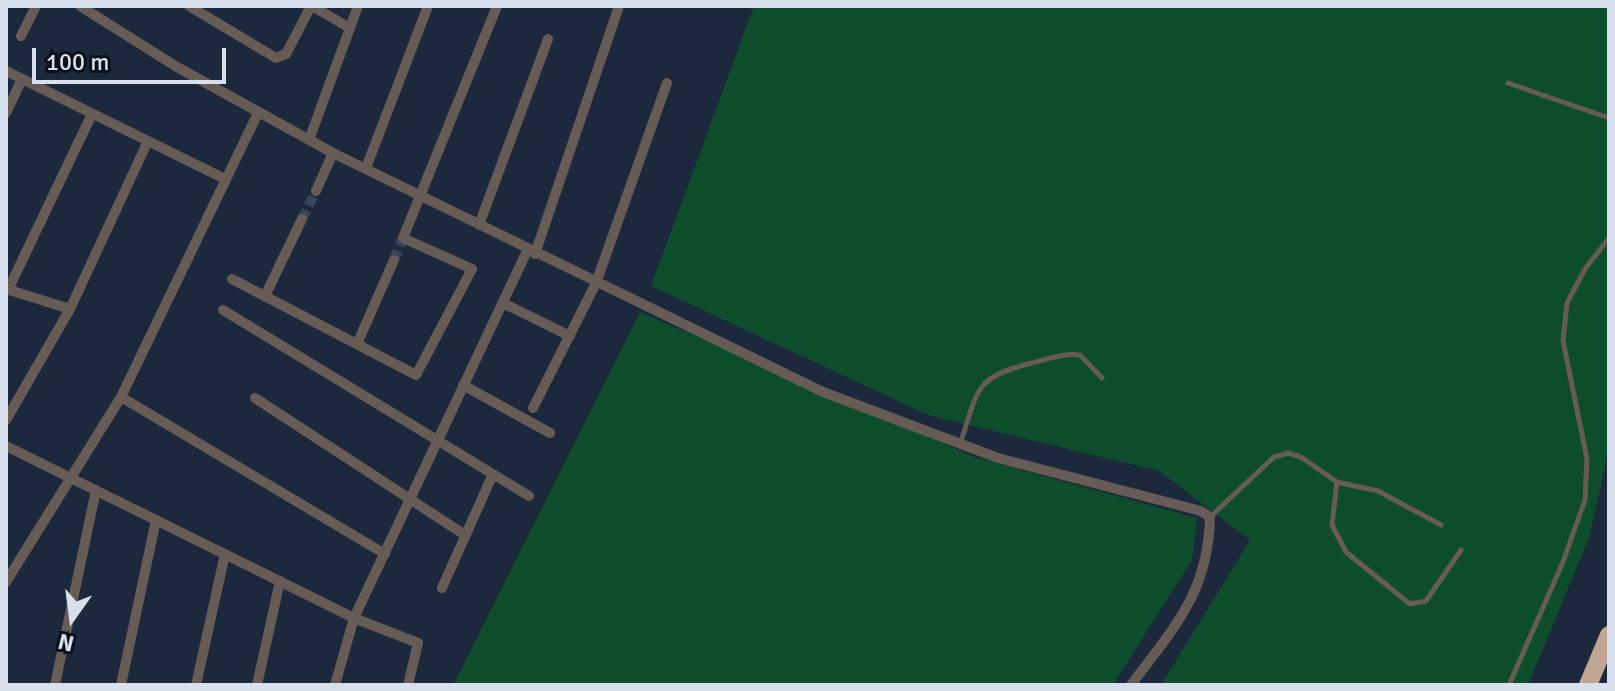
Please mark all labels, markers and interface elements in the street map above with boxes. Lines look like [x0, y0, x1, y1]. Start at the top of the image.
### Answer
scale bar [36, 32, 230, 82]
text: 100 m [46, 47, 109, 77]
north arrow [32, 579, 112, 659]
text: N [55, 628, 77, 658]

